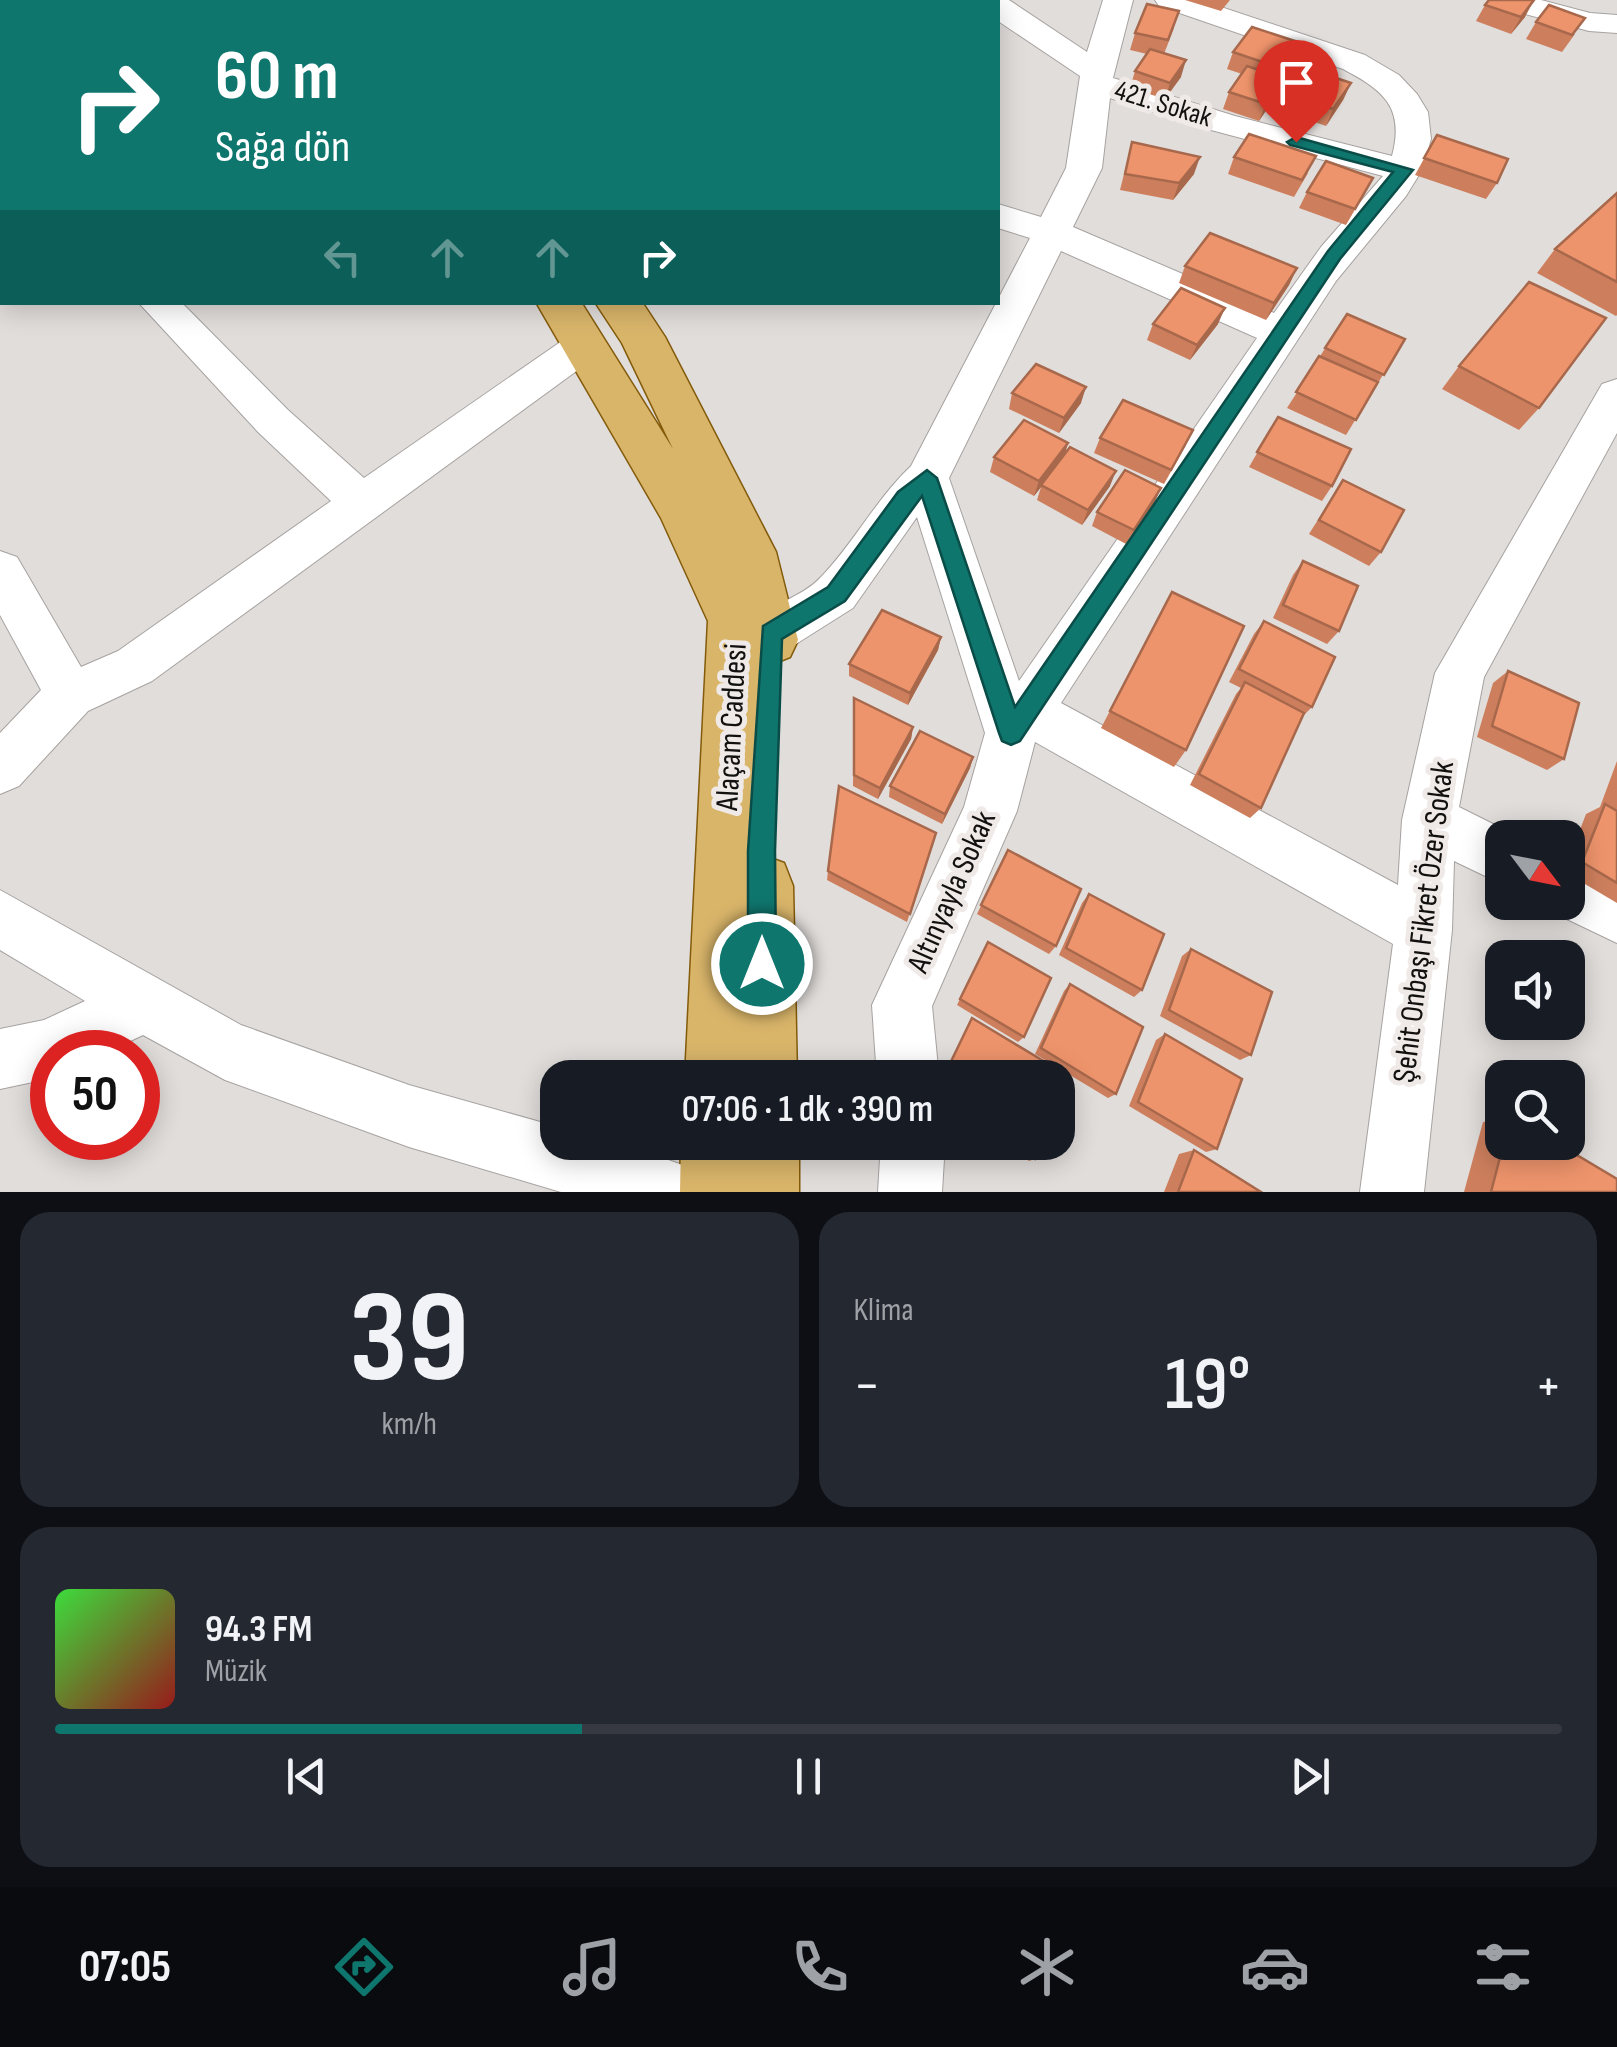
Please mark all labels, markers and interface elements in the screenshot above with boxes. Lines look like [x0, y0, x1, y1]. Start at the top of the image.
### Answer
text: 60 m [215, 35, 339, 119]
icon: right [50, 40, 180, 170]
pin [1254, 40, 1339, 143]
icon: arrive [1269, 55, 1324, 110]
street label: 421. Sokak [1111, 74, 1216, 134]
text: Sağa dön [215, 120, 350, 175]
icon: left [315, 230, 370, 285]
icon: ahead [420, 230, 475, 285]
icon: ahead [525, 230, 580, 285]
icon: right [630, 230, 685, 285]
street label: Alaçam Caddesi [708, 643, 756, 812]
street label: Şehit Onbaşı Fikret Özer Sokak [1385, 759, 1463, 1085]
street label: Altınyayla Sokak [899, 805, 1005, 980]
north arrow [1485, 820, 1585, 920]
map controls [1485, 820, 1585, 1160]
position arrow [710, 912, 814, 1016]
button: sound [1485, 940, 1585, 1040]
speed limit sign: 50 [30, 1030, 160, 1160]
button: search [1485, 1060, 1585, 1160]
text: 07:06 · 1 dk · 390 m [682, 1087, 933, 1132]
text: 39 [349, 1262, 469, 1418]
text: Klima [854, 1291, 914, 1330]
text: 19° [1165, 1340, 1251, 1431]
text: − [854, 1353, 880, 1420]
text: + [1535, 1353, 1562, 1420]
text: km/h [382, 1405, 437, 1444]
text: 94.3 FM [205, 1607, 312, 1652]
text: Müzik [205, 1652, 267, 1691]
icon: previous [279, 1749, 334, 1804]
icon: pause [781, 1749, 836, 1804]
icon: next [1283, 1749, 1338, 1804]
icon: directions [329, 1932, 399, 2002]
icon: music [557, 1932, 627, 2002]
icon: phone [785, 1932, 855, 2002]
icon: climate [1012, 1932, 1082, 2002]
icon: car [1240, 1932, 1310, 2002]
icon: filters [1468, 1932, 1538, 2002]
text: 07:05 [79, 1940, 171, 1995]

